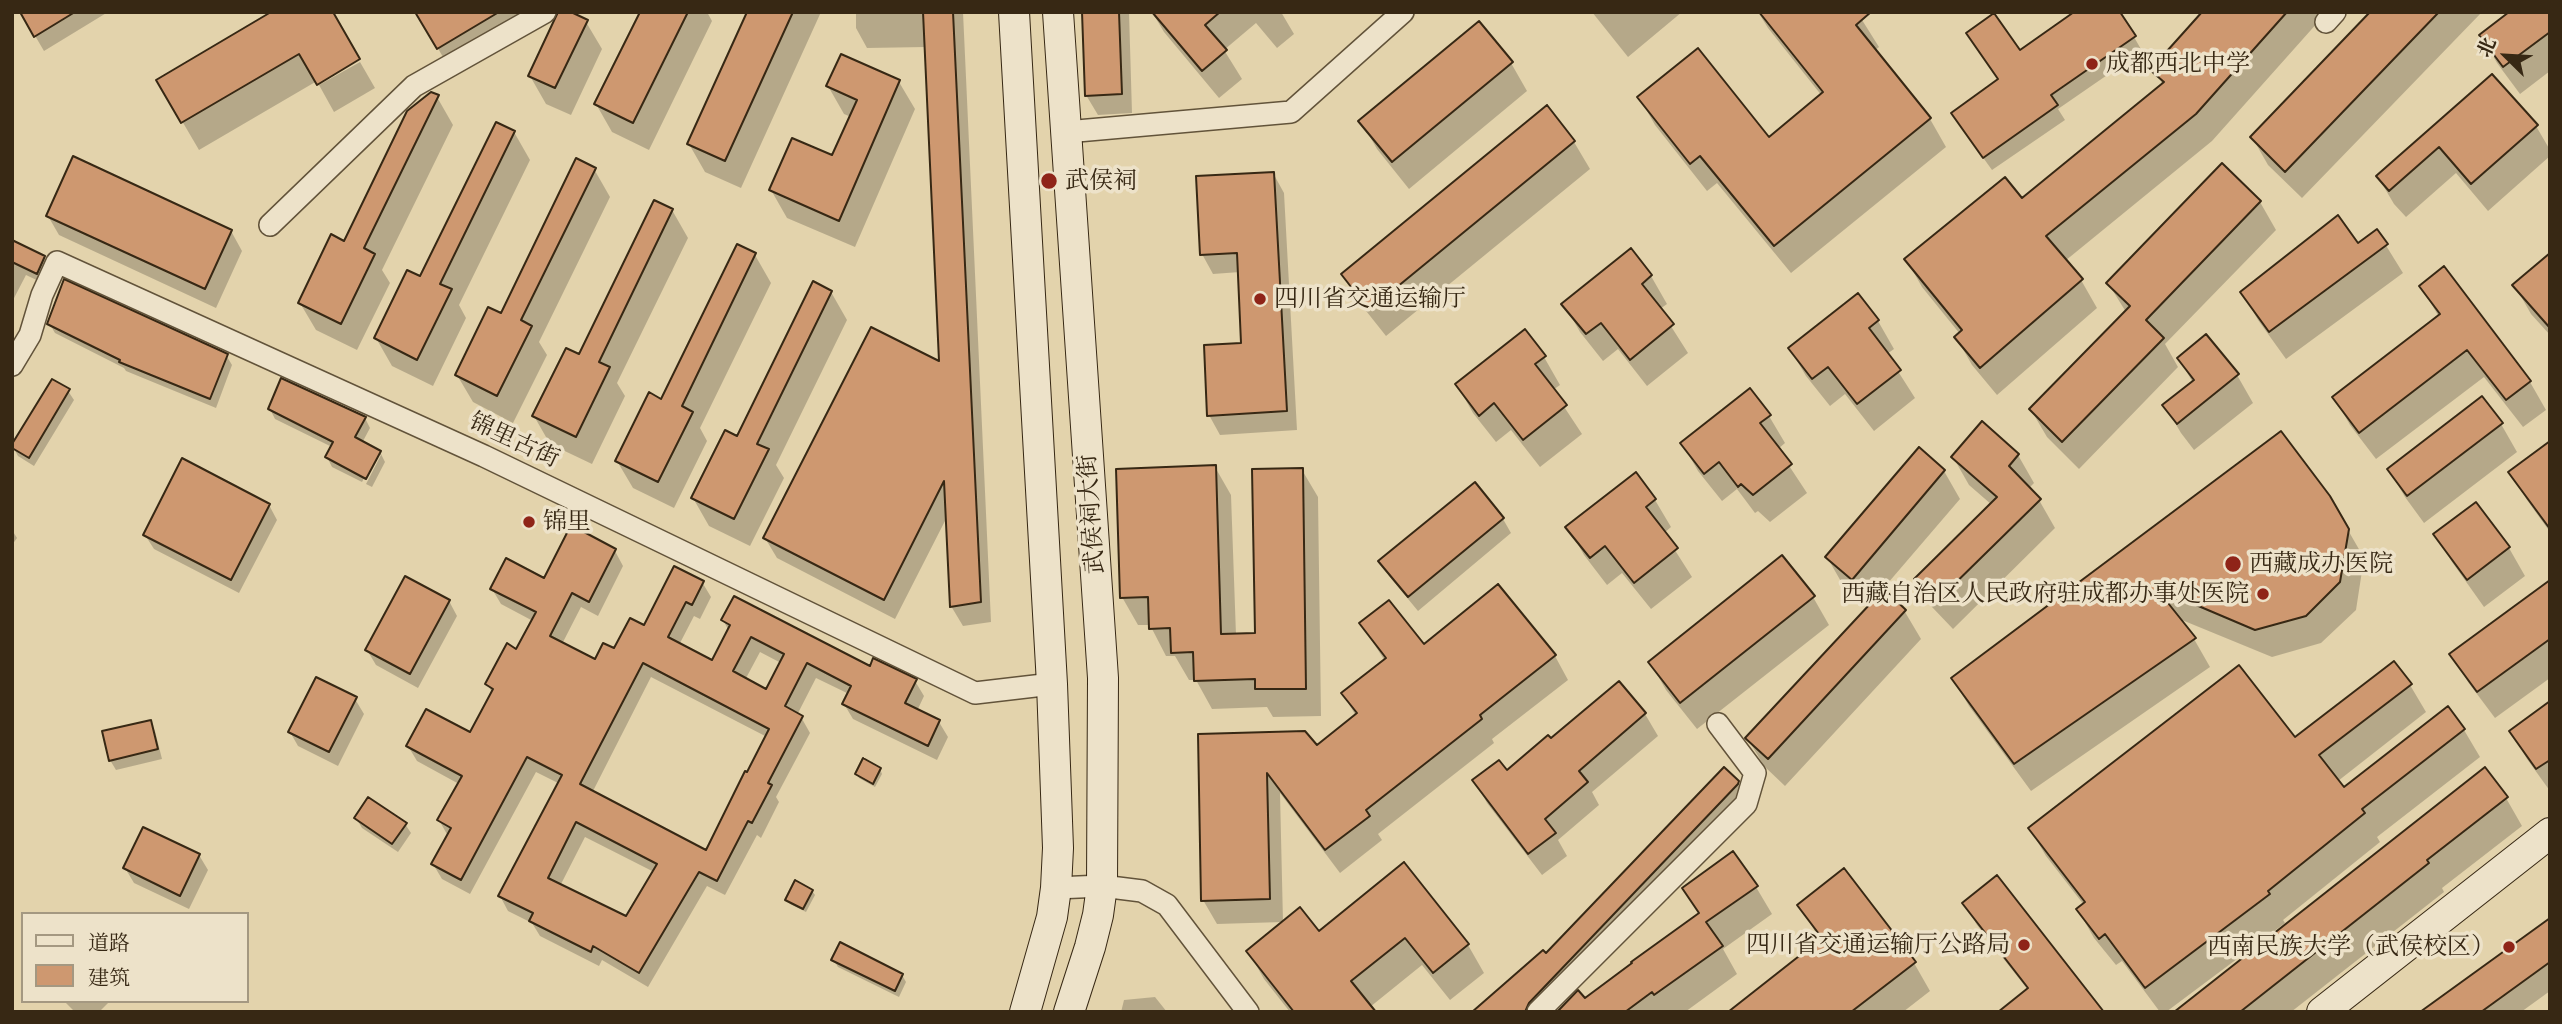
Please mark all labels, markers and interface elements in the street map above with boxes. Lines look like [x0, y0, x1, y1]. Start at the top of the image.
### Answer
north arrow [2471, 21, 2541, 91]
text: 北 [2471, 33, 2502, 61]
place label: 成都西北中学 [2106, 50, 2250, 78]
marker: 成都西北中学 [2084, 56, 2100, 72]
place label: 武侯祠 [1065, 167, 1137, 195]
marker: 武侯祠 [1039, 171, 1059, 191]
place label: 四川省交通运输厅 [1274, 285, 1466, 313]
marker: 四川省交通运输厅 [1252, 291, 1268, 307]
street label: 锦里古街 [464, 408, 564, 474]
street label: 武侯祠大街 [1073, 453, 1111, 575]
place label: 锦里 [543, 508, 591, 536]
marker: 锦里 [521, 514, 537, 530]
place label: 西藏成办医院 [2249, 550, 2393, 578]
marker: 西藏成办医院 [2223, 554, 2243, 574]
place label: 西藏自治区人民政府驻成都办事处医院 [1841, 580, 2249, 608]
marker: 西藏自治区人民政府驻成都办事处医院 [2255, 586, 2271, 602]
legend [21, 912, 248, 1003]
text: 道路 [88, 929, 130, 956]
place label: 四川省交通运输厅公路局 [1746, 931, 2010, 959]
place label: 西南民族大学（武侯校区） [2207, 933, 2495, 961]
marker: 四川省交通运输厅公路局 [2016, 937, 2032, 953]
marker: 西南民族大学（武侯校区） [2501, 939, 2517, 955]
text: 建筑 [88, 964, 130, 991]

